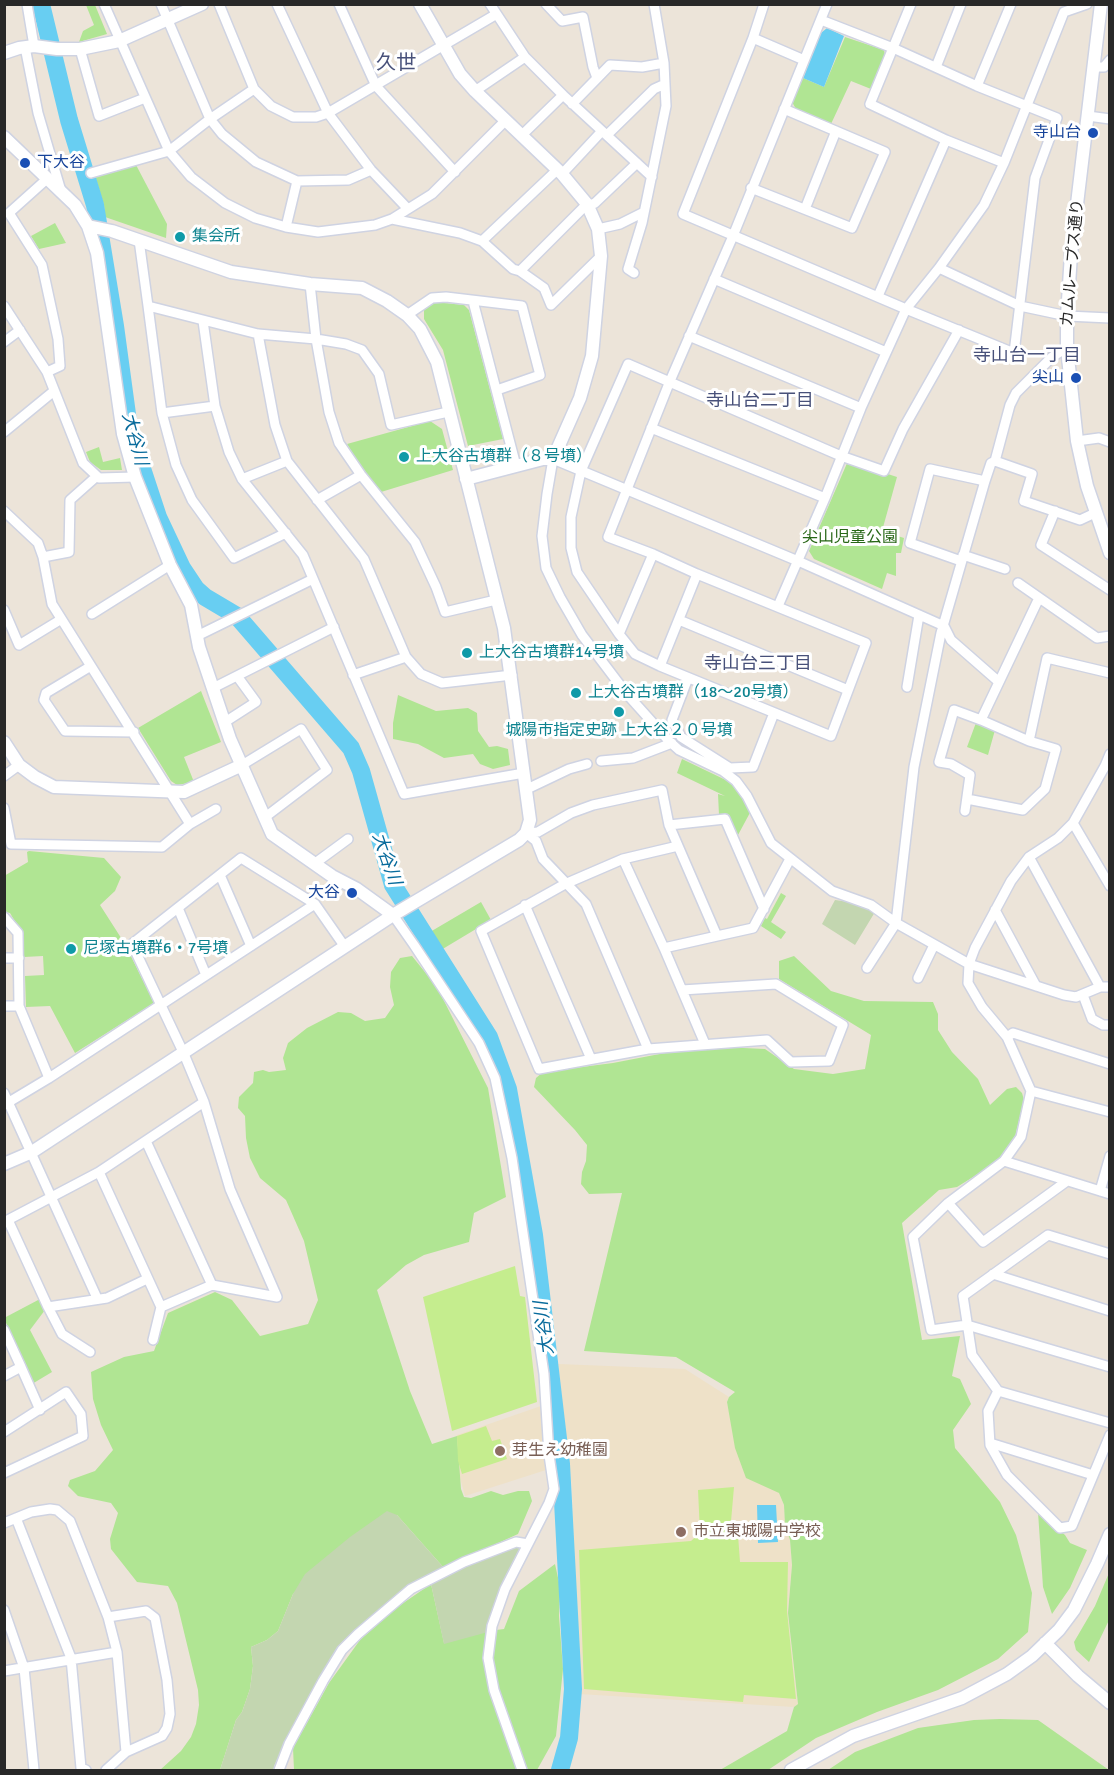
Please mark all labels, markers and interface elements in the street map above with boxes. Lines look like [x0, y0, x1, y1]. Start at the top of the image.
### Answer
district label: 久世 [376, 52, 416, 76]
place label: 寺山台 [1033, 123, 1081, 143]
marker: 寺山台 [1086, 126, 1100, 140]
place label: 下大谷 [37, 153, 85, 173]
marker: 下大谷 [18, 156, 32, 170]
street label: カムループス通り [1058, 198, 1088, 328]
place label: 集会所 [192, 227, 240, 247]
marker: 集会所 [173, 230, 187, 244]
district label: 寺山台一丁目 [973, 345, 1081, 367]
place label: 尖山 [1032, 368, 1064, 388]
marker: 尖山 [1069, 371, 1083, 385]
district label: 寺山台二丁目 [706, 390, 814, 412]
water label: 大谷川 [117, 410, 151, 468]
place label: 上大谷古墳群（８号墳） [416, 447, 592, 467]
marker: 上大谷古墳群（８号墳） [397, 450, 411, 464]
park label: 尖山児童公園 [802, 528, 898, 548]
place label: 上大谷古墳群14号墳 [479, 643, 624, 663]
marker: 上大谷古墳群14号墳 [460, 646, 474, 660]
district label: 寺山台三丁目 [704, 653, 812, 675]
place label: 上大谷古墳群（18～20号墳） [588, 683, 799, 703]
marker: 上大谷古墳群（18～20号墳） [569, 686, 583, 700]
marker: 城陽市指定史跡 上大谷２０号墳 [612, 705, 626, 719]
place label: 城陽市指定史跡 上大谷２０号墳 [505, 721, 733, 741]
water label: 大谷川 [367, 830, 405, 888]
place label: 大谷 [308, 883, 340, 903]
marker: 大谷 [345, 886, 359, 900]
place label: 尼塚古墳群6・7号墳 [83, 939, 228, 959]
marker: 尼塚古墳群6・7号墳 [64, 942, 78, 956]
water label: 大谷川 [531, 1300, 559, 1356]
place label: 芽生え幼稚園 [512, 1441, 608, 1461]
marker: 芽生え幼稚園 [493, 1444, 507, 1458]
place label: 市立東城陽中学校 [693, 1522, 821, 1542]
marker: 市立東城陽中学校 [674, 1525, 688, 1539]

